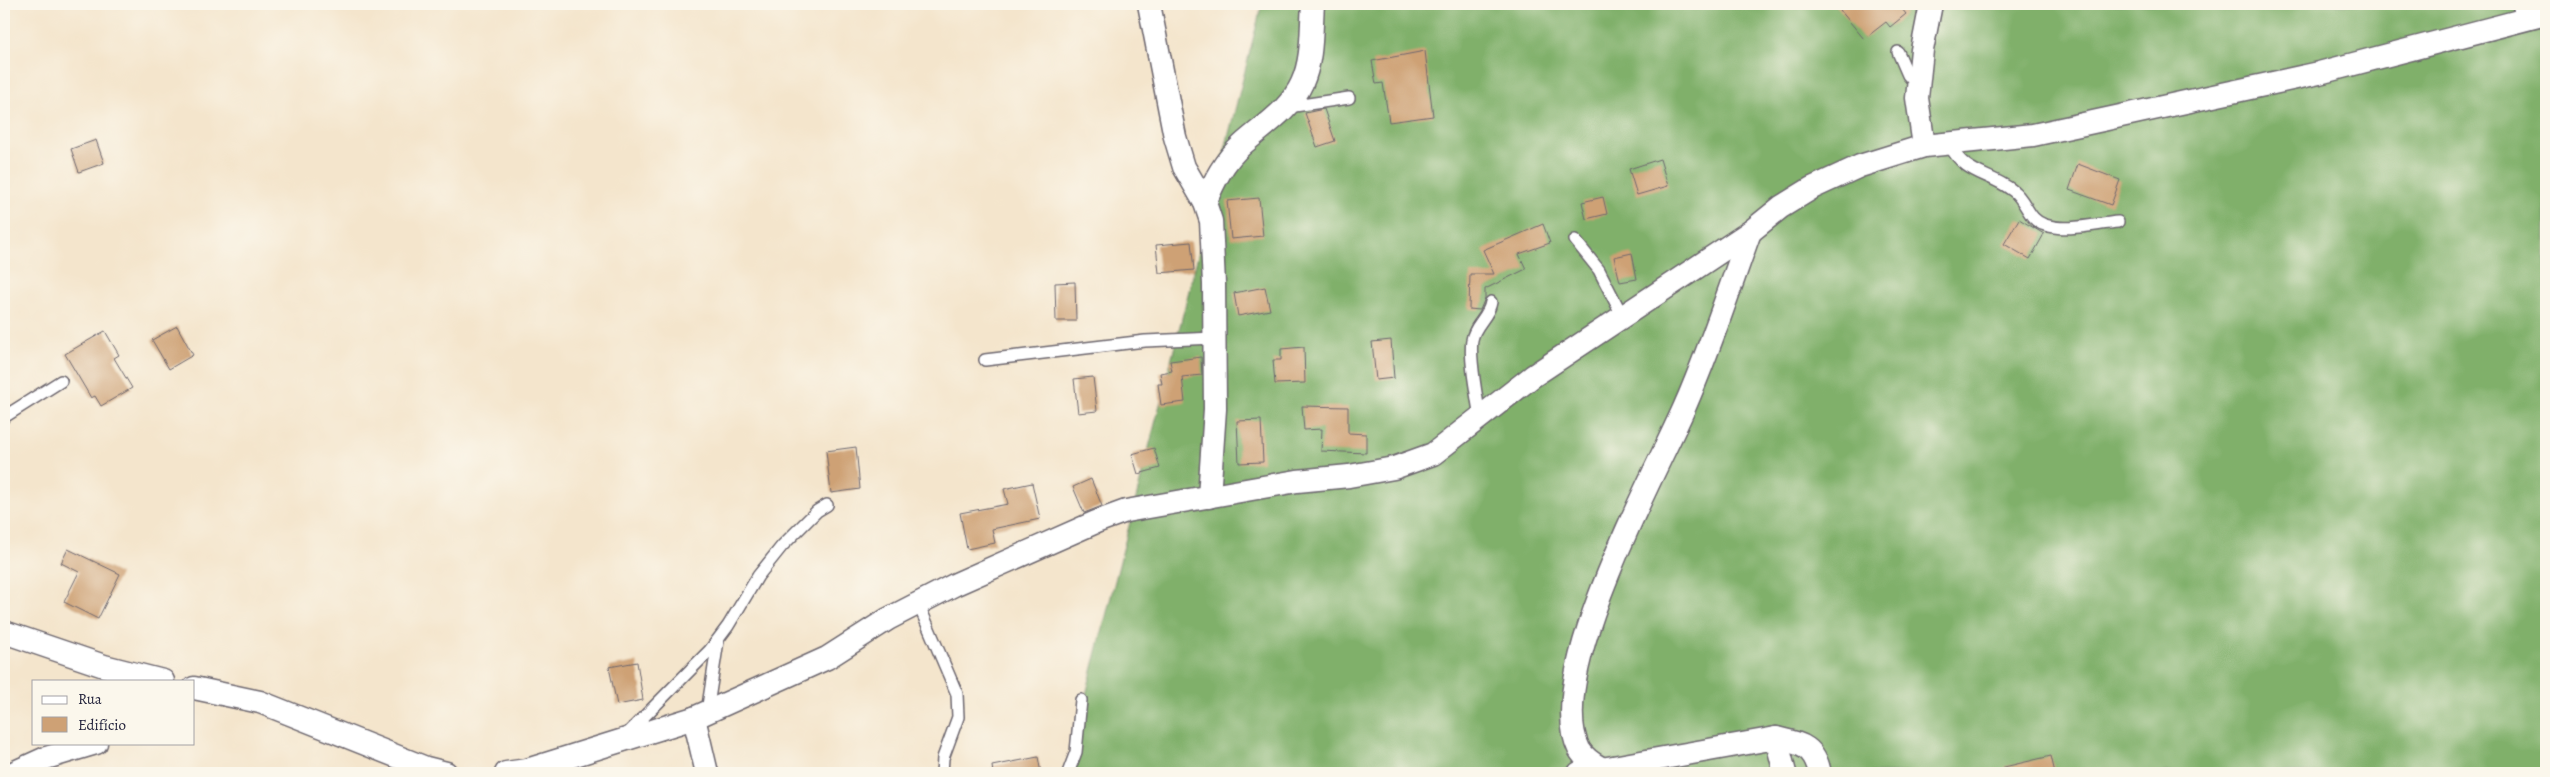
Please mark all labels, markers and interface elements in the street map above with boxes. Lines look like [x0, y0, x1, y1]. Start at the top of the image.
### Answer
legend [32, 680, 195, 744]
text: Rua [78, 689, 102, 709]
text: Edifício [78, 715, 126, 735]

